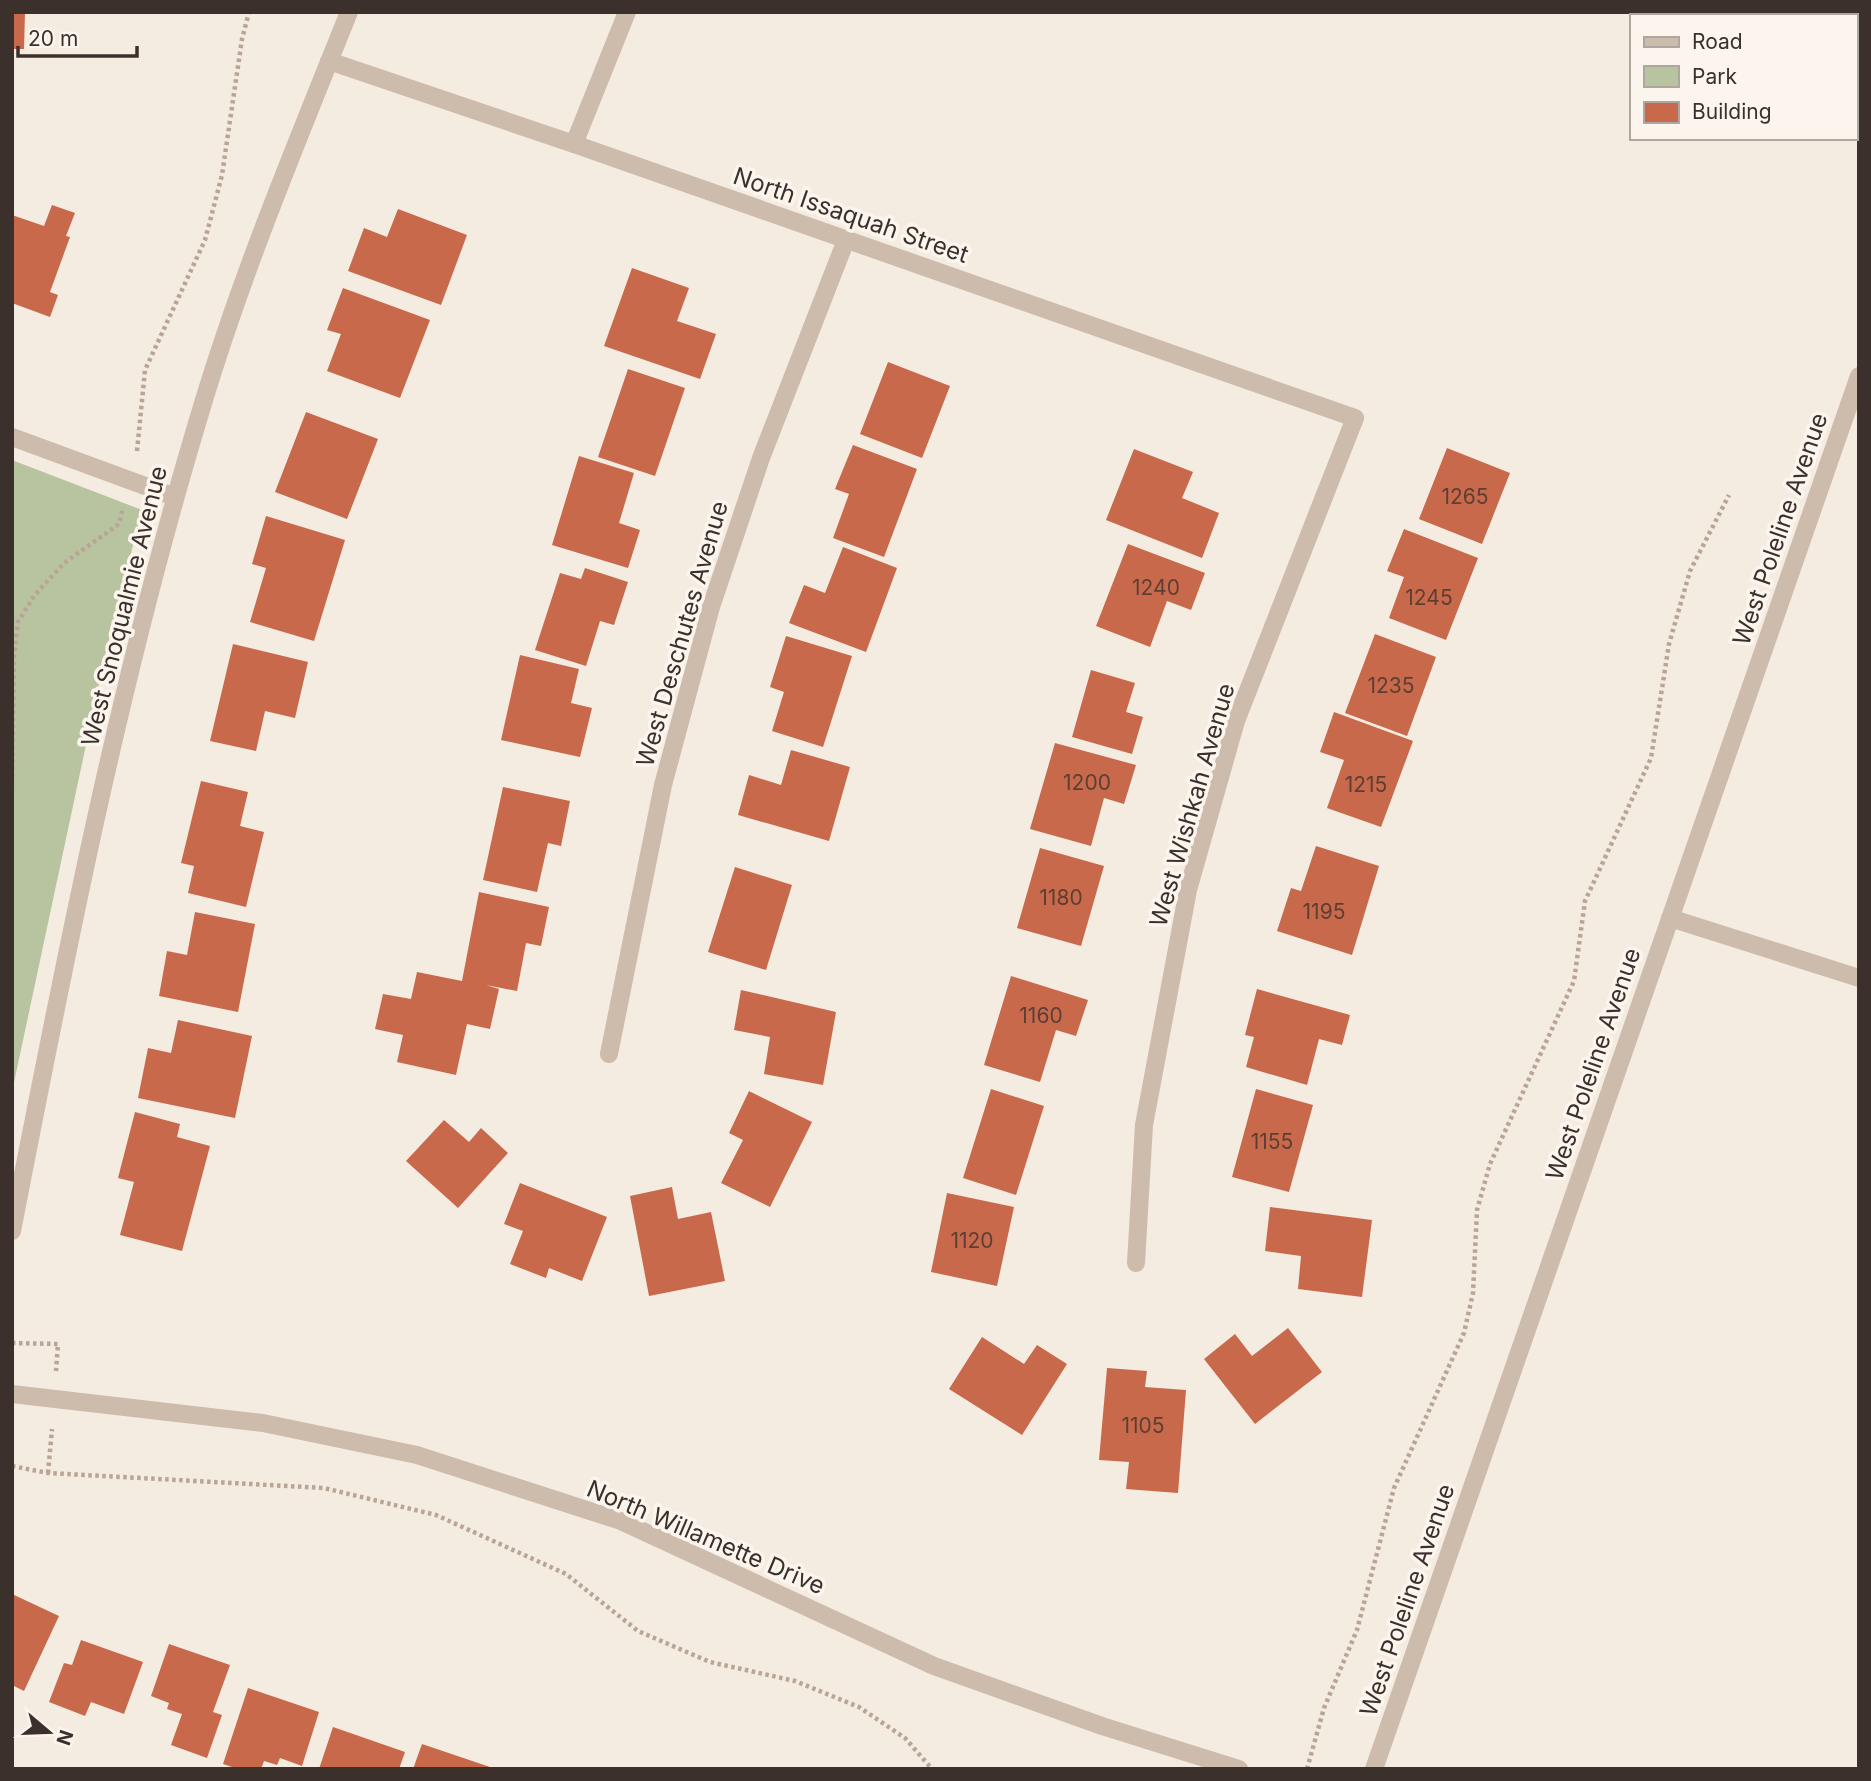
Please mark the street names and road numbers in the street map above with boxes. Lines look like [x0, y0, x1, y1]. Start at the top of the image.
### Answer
street label: North Issaquah Street [730, 161, 973, 269]
street label: West Poleline Avenue [1727, 409, 1833, 649]
street label: West Snoqualmie Avenue [75, 463, 173, 749]
street label: West Deschutes Avenue [630, 498, 734, 770]
street label: West Wishkah Avenue [1143, 680, 1241, 930]
street label: West Poleline Avenue [1540, 944, 1646, 1184]
street label: North Willamette Drive [583, 1474, 829, 1600]
street label: West Poleline Avenue [1354, 1480, 1460, 1720]

